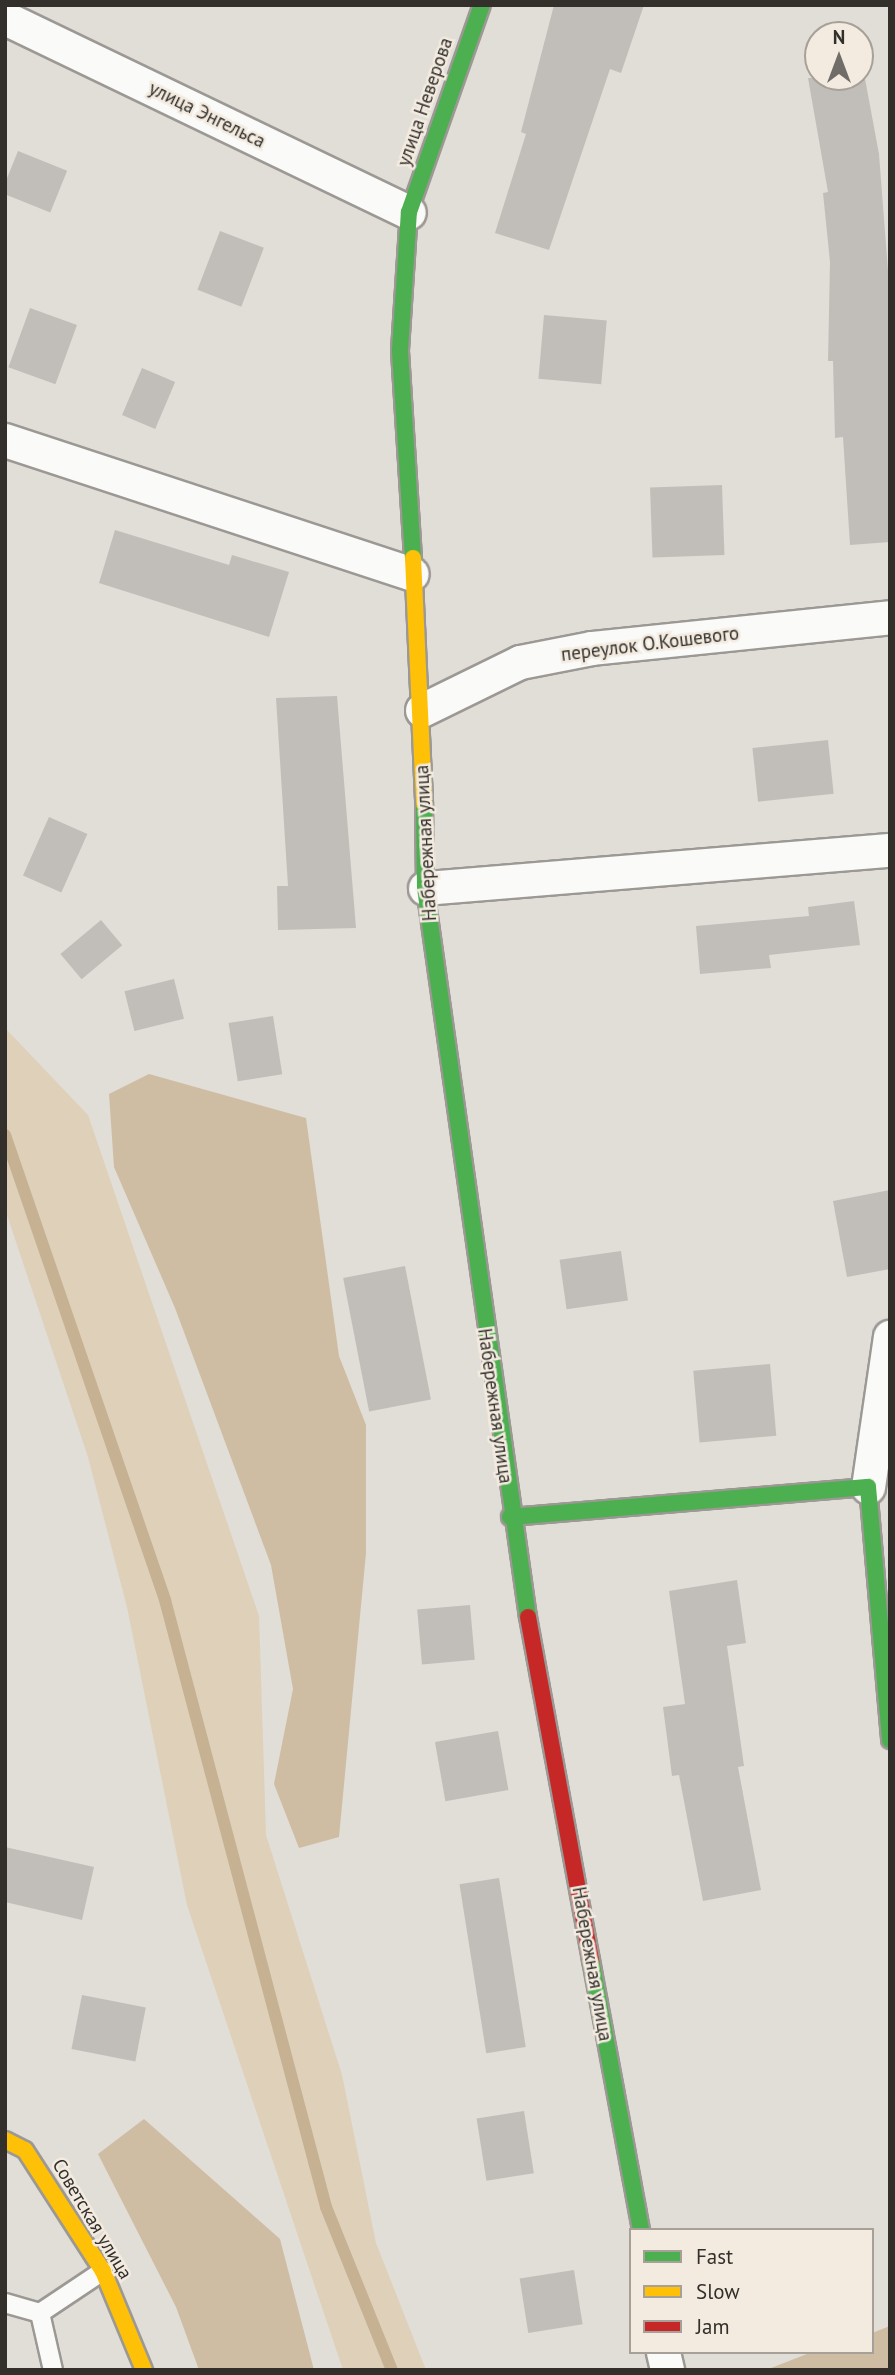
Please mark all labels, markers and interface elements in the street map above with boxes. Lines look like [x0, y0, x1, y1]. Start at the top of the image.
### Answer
north arrow [804, 21, 874, 91]
text: N [833, 25, 845, 49]
street label: улица Неверова [392, 35, 458, 169]
street label: улица Энгельса [145, 77, 269, 153]
street label: переулок О.Кошевого [560, 622, 740, 666]
street label: Набережная улица [411, 764, 441, 922]
street label: Набережная улица [473, 1327, 517, 1485]
street label: Набережная улица [567, 1885, 617, 2043]
street label: Советская улица [47, 2155, 137, 2283]
legend [629, 2228, 874, 2354]
text: Fast [696, 2243, 733, 2270]
text: Slow [696, 2278, 740, 2305]
text: Jam [696, 2313, 730, 2340]

